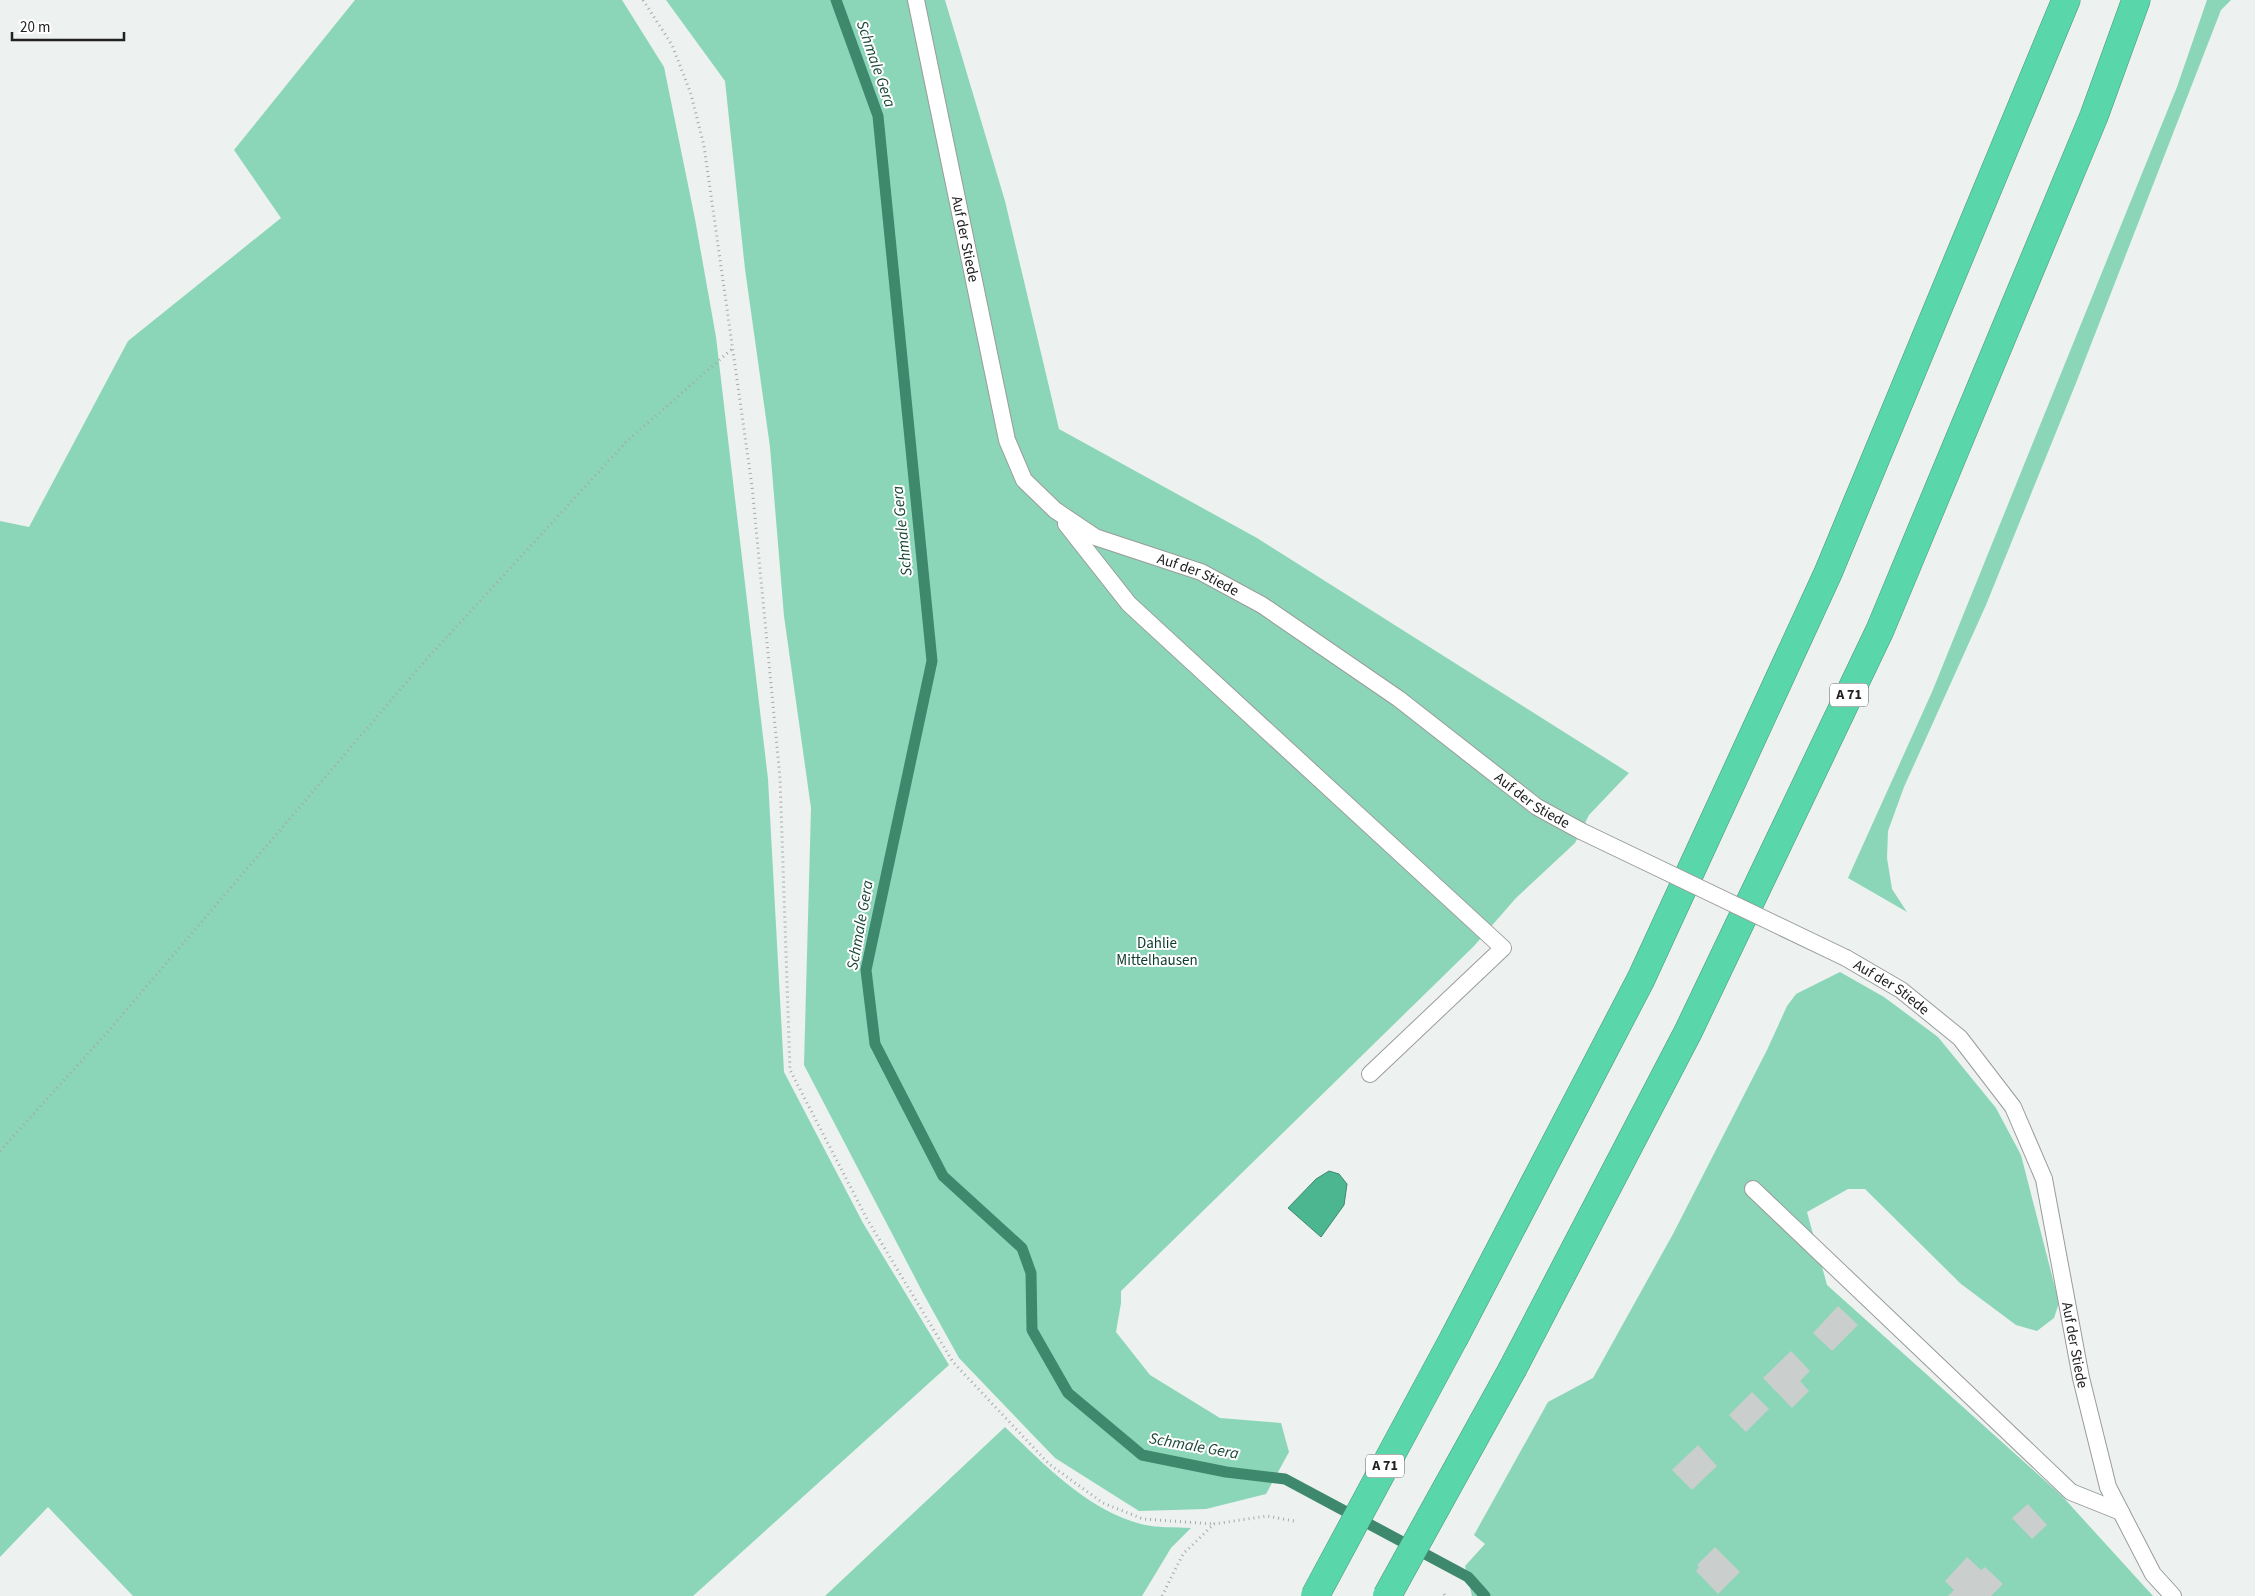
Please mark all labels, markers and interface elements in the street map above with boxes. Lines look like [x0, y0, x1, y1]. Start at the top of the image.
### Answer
scale bar [12, 10, 125, 42]
text: 20 m [20, 17, 50, 38]
water label: Schmale Gera [851, 18, 901, 111]
street label: Auf der Stiede [946, 194, 985, 284]
water label: Schmale Gera [886, 484, 918, 577]
street label: Auf der Stiede [1155, 548, 1243, 601]
road number: A 71 [1830, 684, 1868, 706]
street label: Auf der Stiede [1490, 767, 1574, 834]
water label: Schmale Gera [841, 878, 879, 972]
park label: Dahlie Mittelhausen [1116, 933, 1198, 971]
street label: Auf der Stiede [1850, 954, 1934, 1020]
street label: Auf der Stiede [2057, 1300, 2094, 1390]
water label: Schmale Gera [1147, 1427, 1241, 1465]
road number: A 71 [1366, 1454, 1404, 1478]

